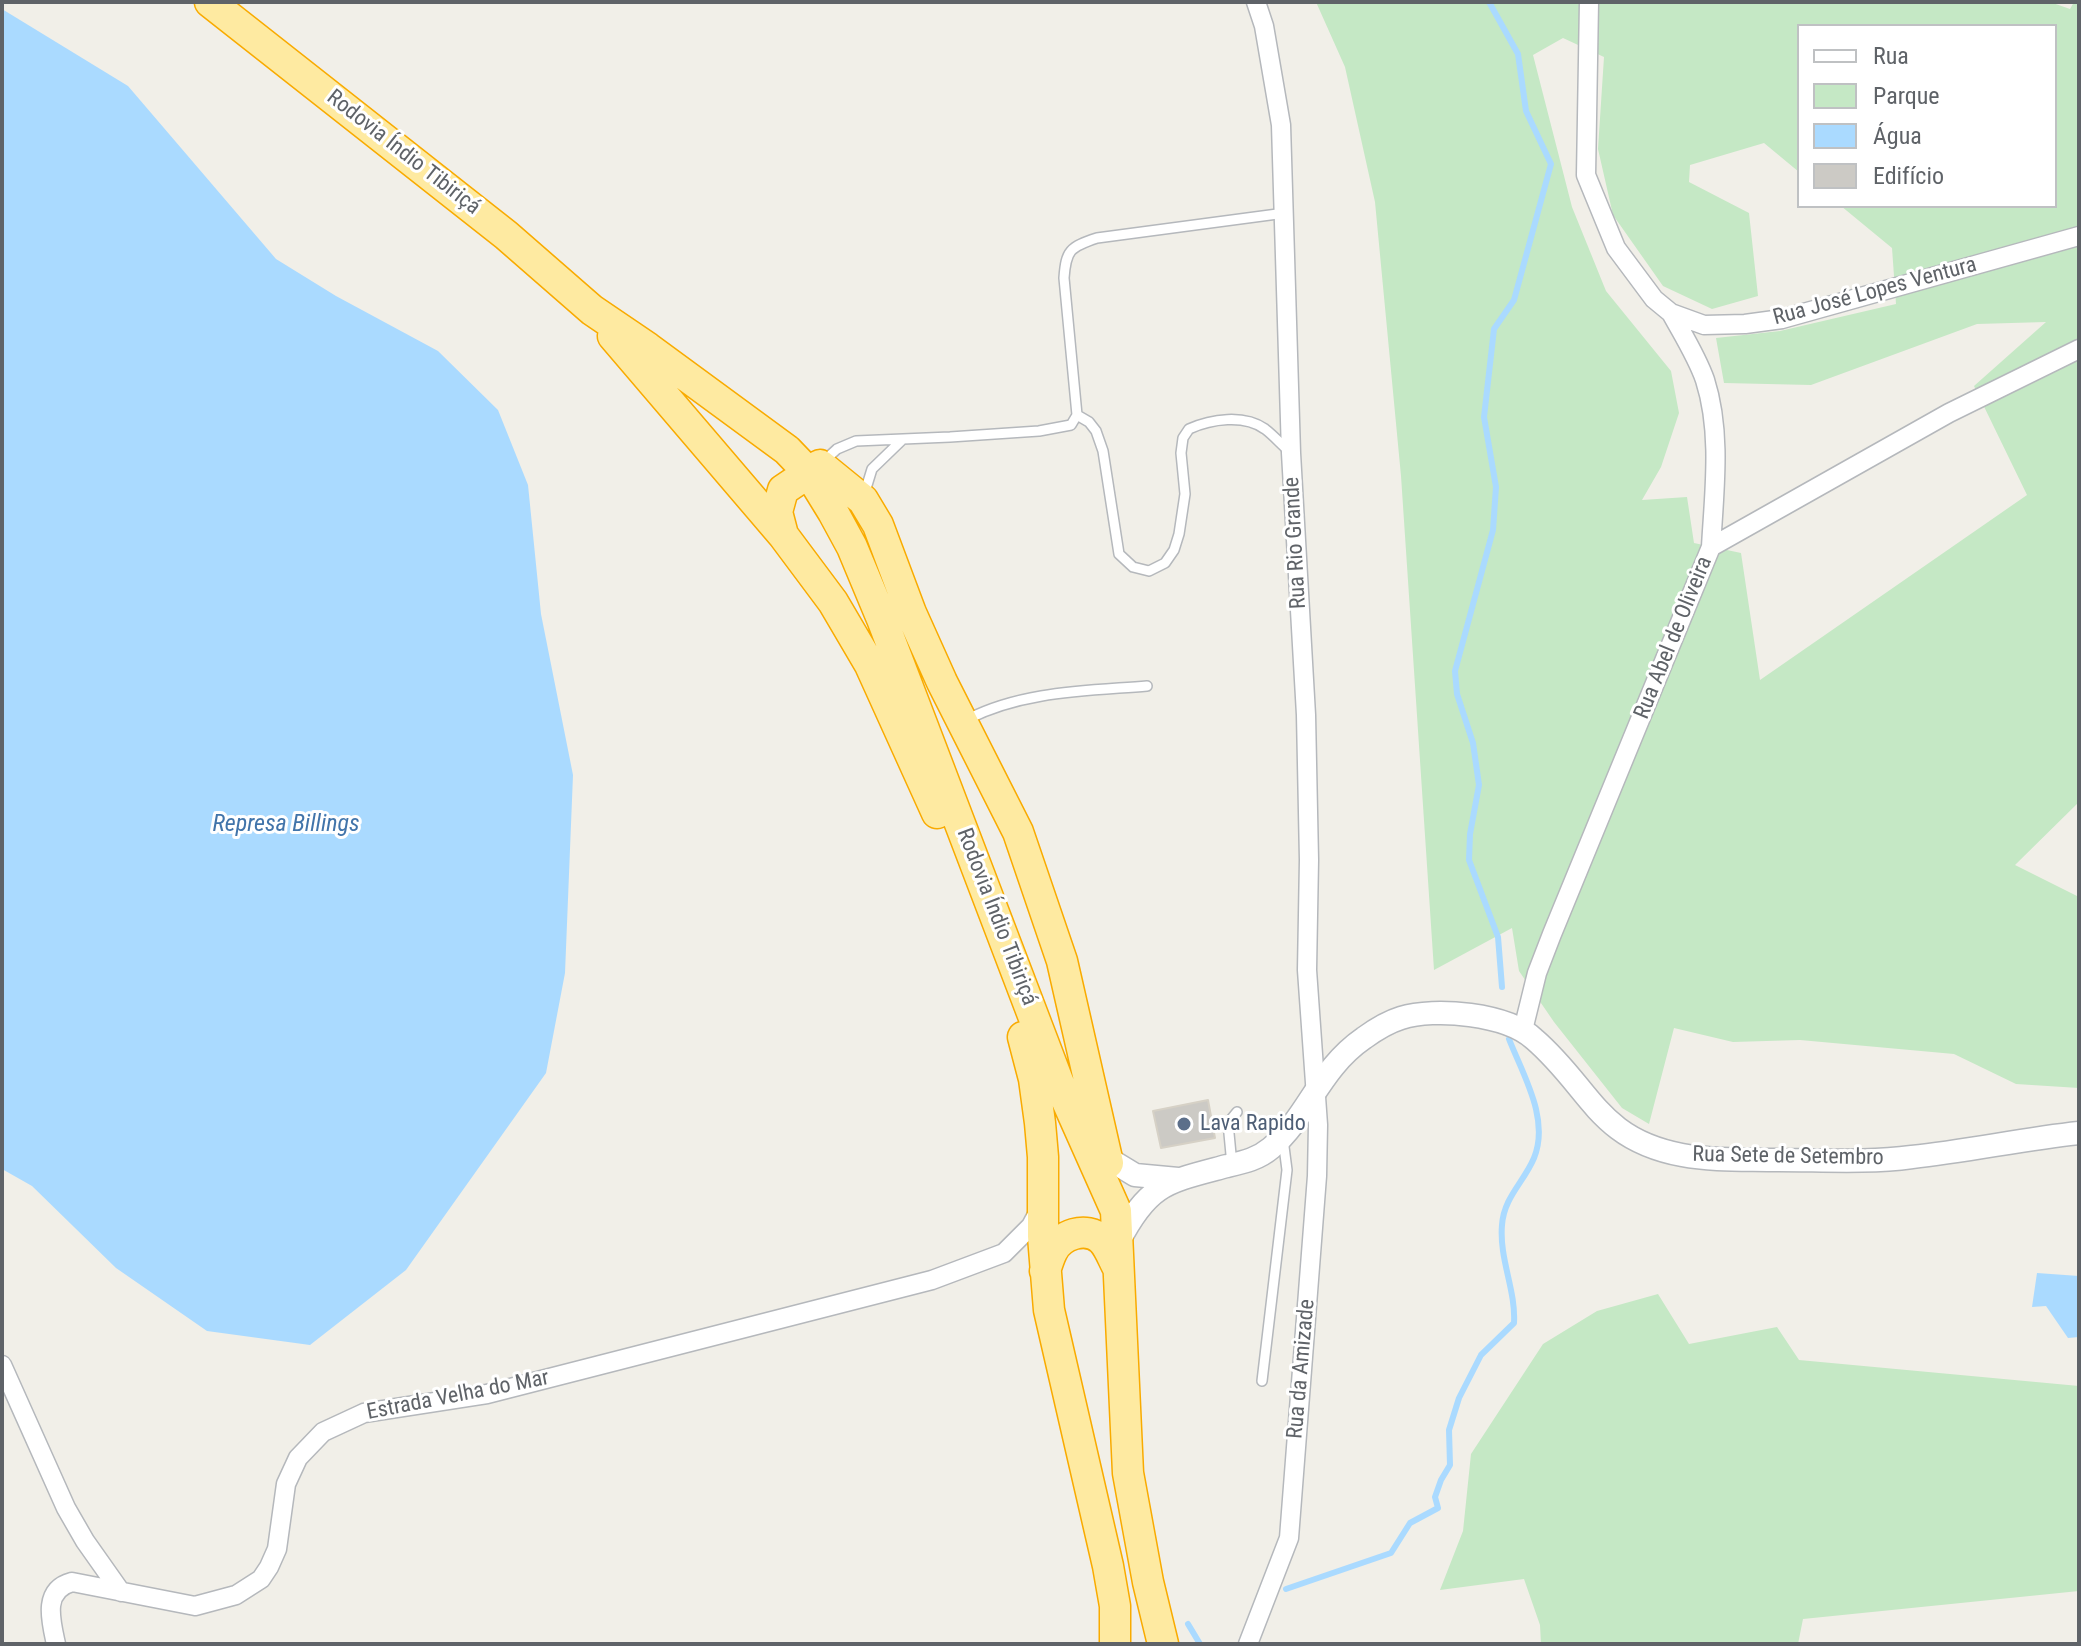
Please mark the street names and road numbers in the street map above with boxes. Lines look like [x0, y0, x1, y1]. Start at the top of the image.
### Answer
street label: Rodovia Índio Tibiriçá [321, 85, 485, 221]
street label: Rua José Lopes Ventura [1770, 252, 1980, 332]
street label: Rua Rio Grande [1279, 476, 1313, 610]
street label: Rua Abel de Oliveira [1629, 553, 1719, 723]
street label: Rodovia Índio Tibiriçá [950, 825, 1042, 1009]
street label: Rua Sete de Setembro [1692, 1142, 1884, 1172]
street label: Rua da Amizade [1283, 1298, 1321, 1440]
street label: Estrada Velha do Mar [365, 1365, 551, 1427]

